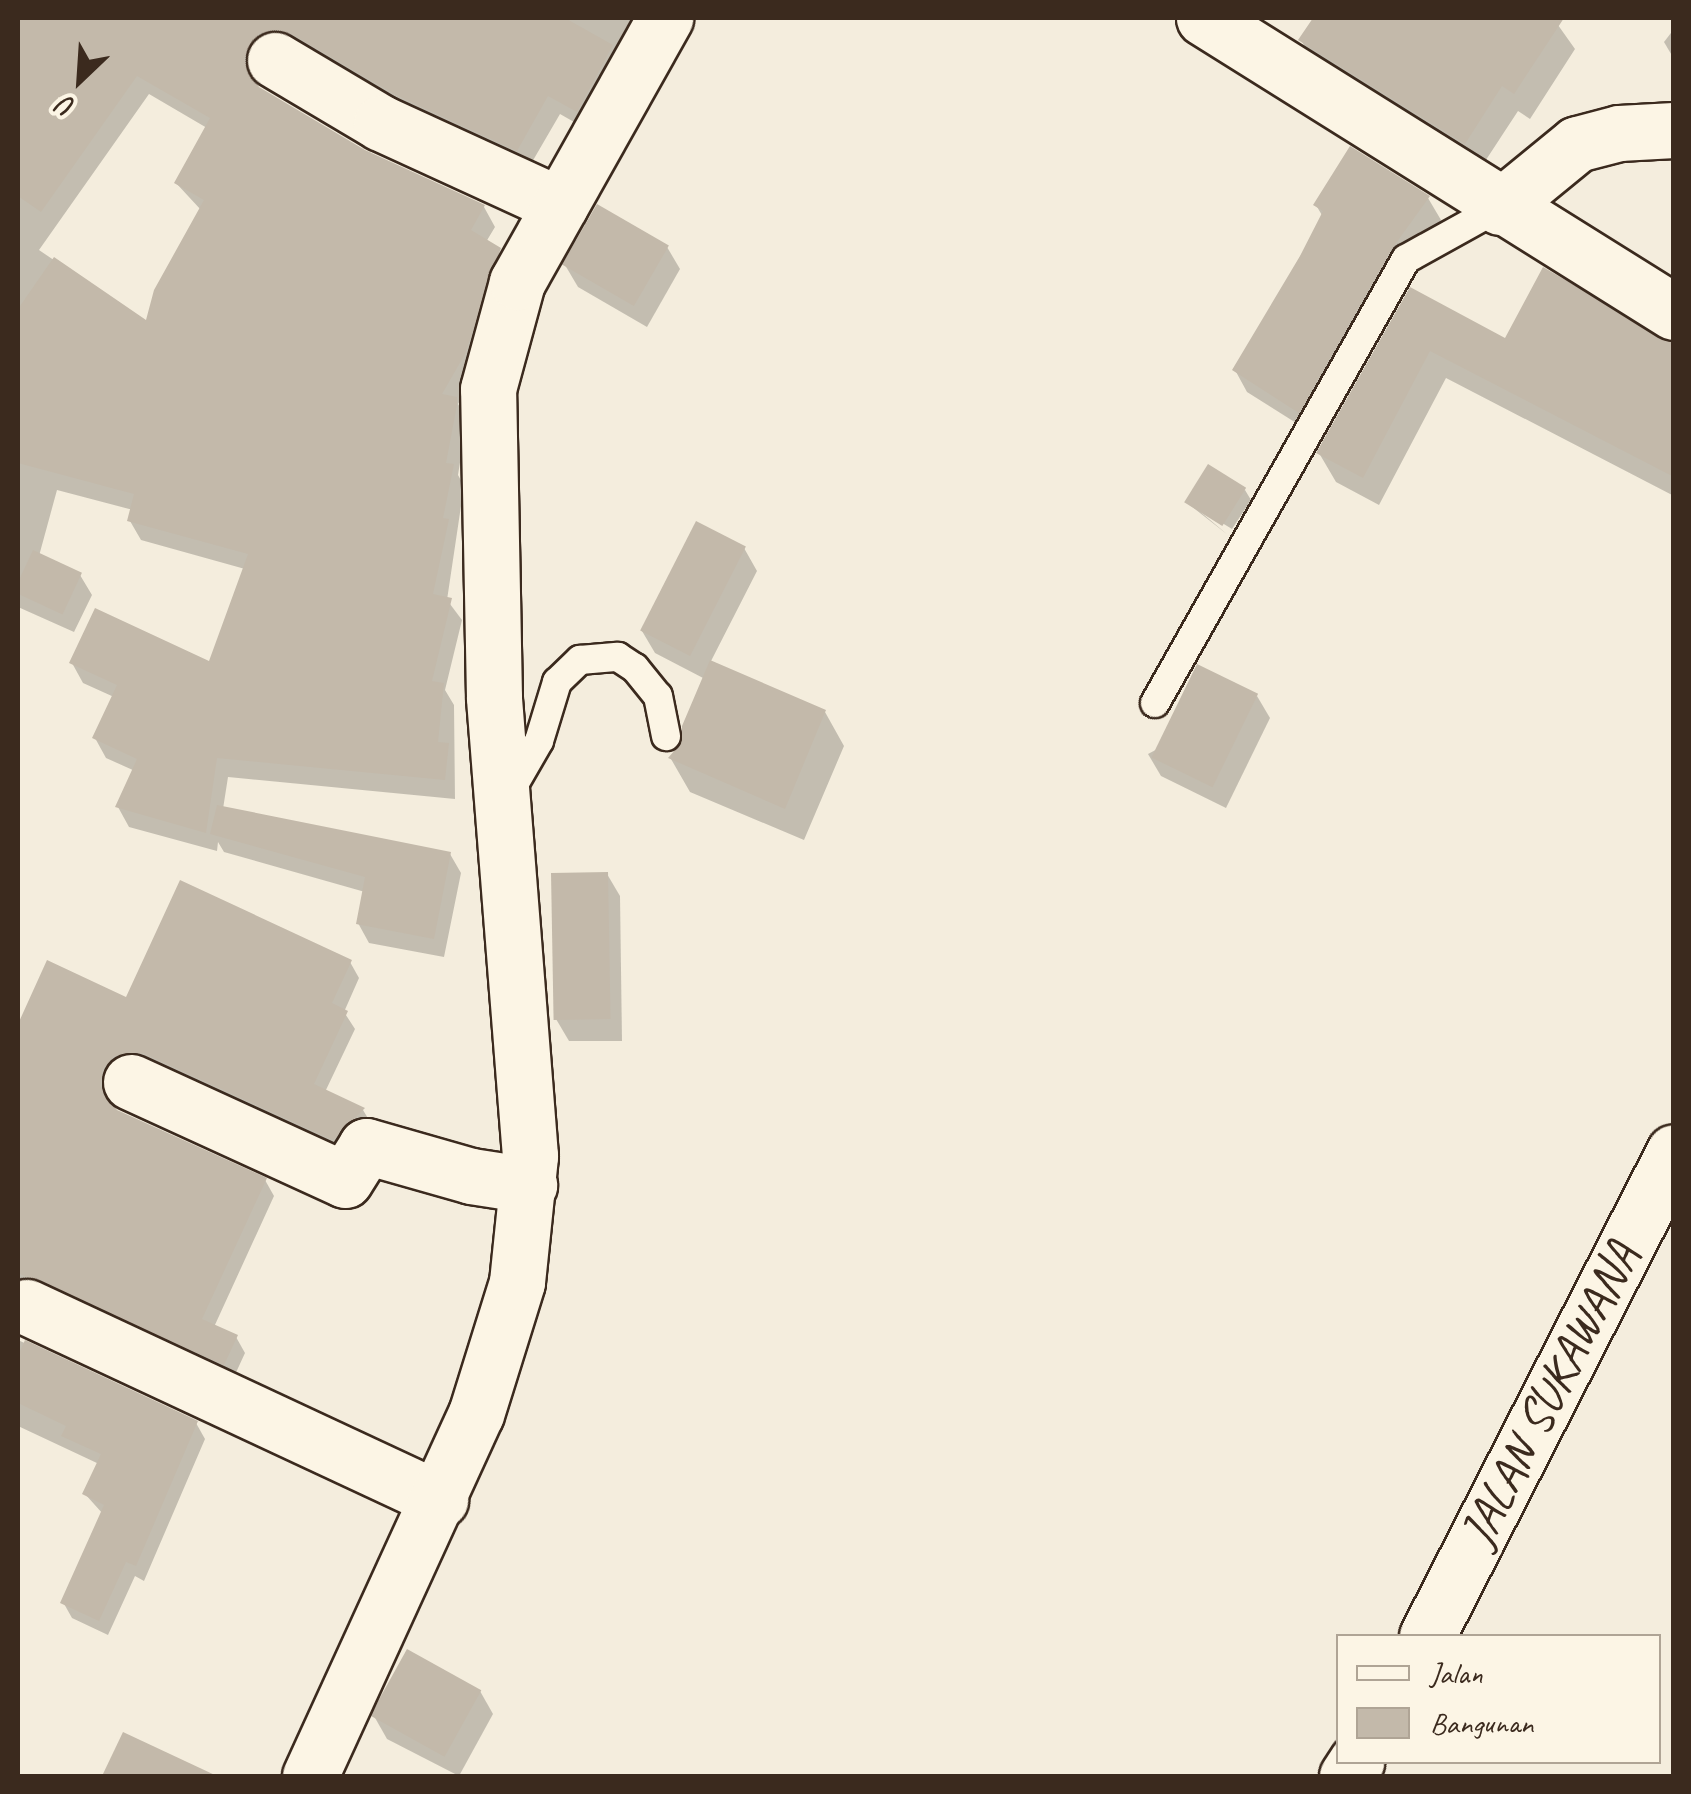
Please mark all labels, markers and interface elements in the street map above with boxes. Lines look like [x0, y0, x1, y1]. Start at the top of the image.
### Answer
north arrow [30, 30, 130, 130]
text: U [54, 89, 81, 126]
street label: JALAN SUKAWANA [1447, 1232, 1651, 1556]
legend [1336, 1634, 1661, 1764]
text: Jalan [1430, 1654, 1483, 1692]
text: Bangunan [1430, 1704, 1533, 1742]

